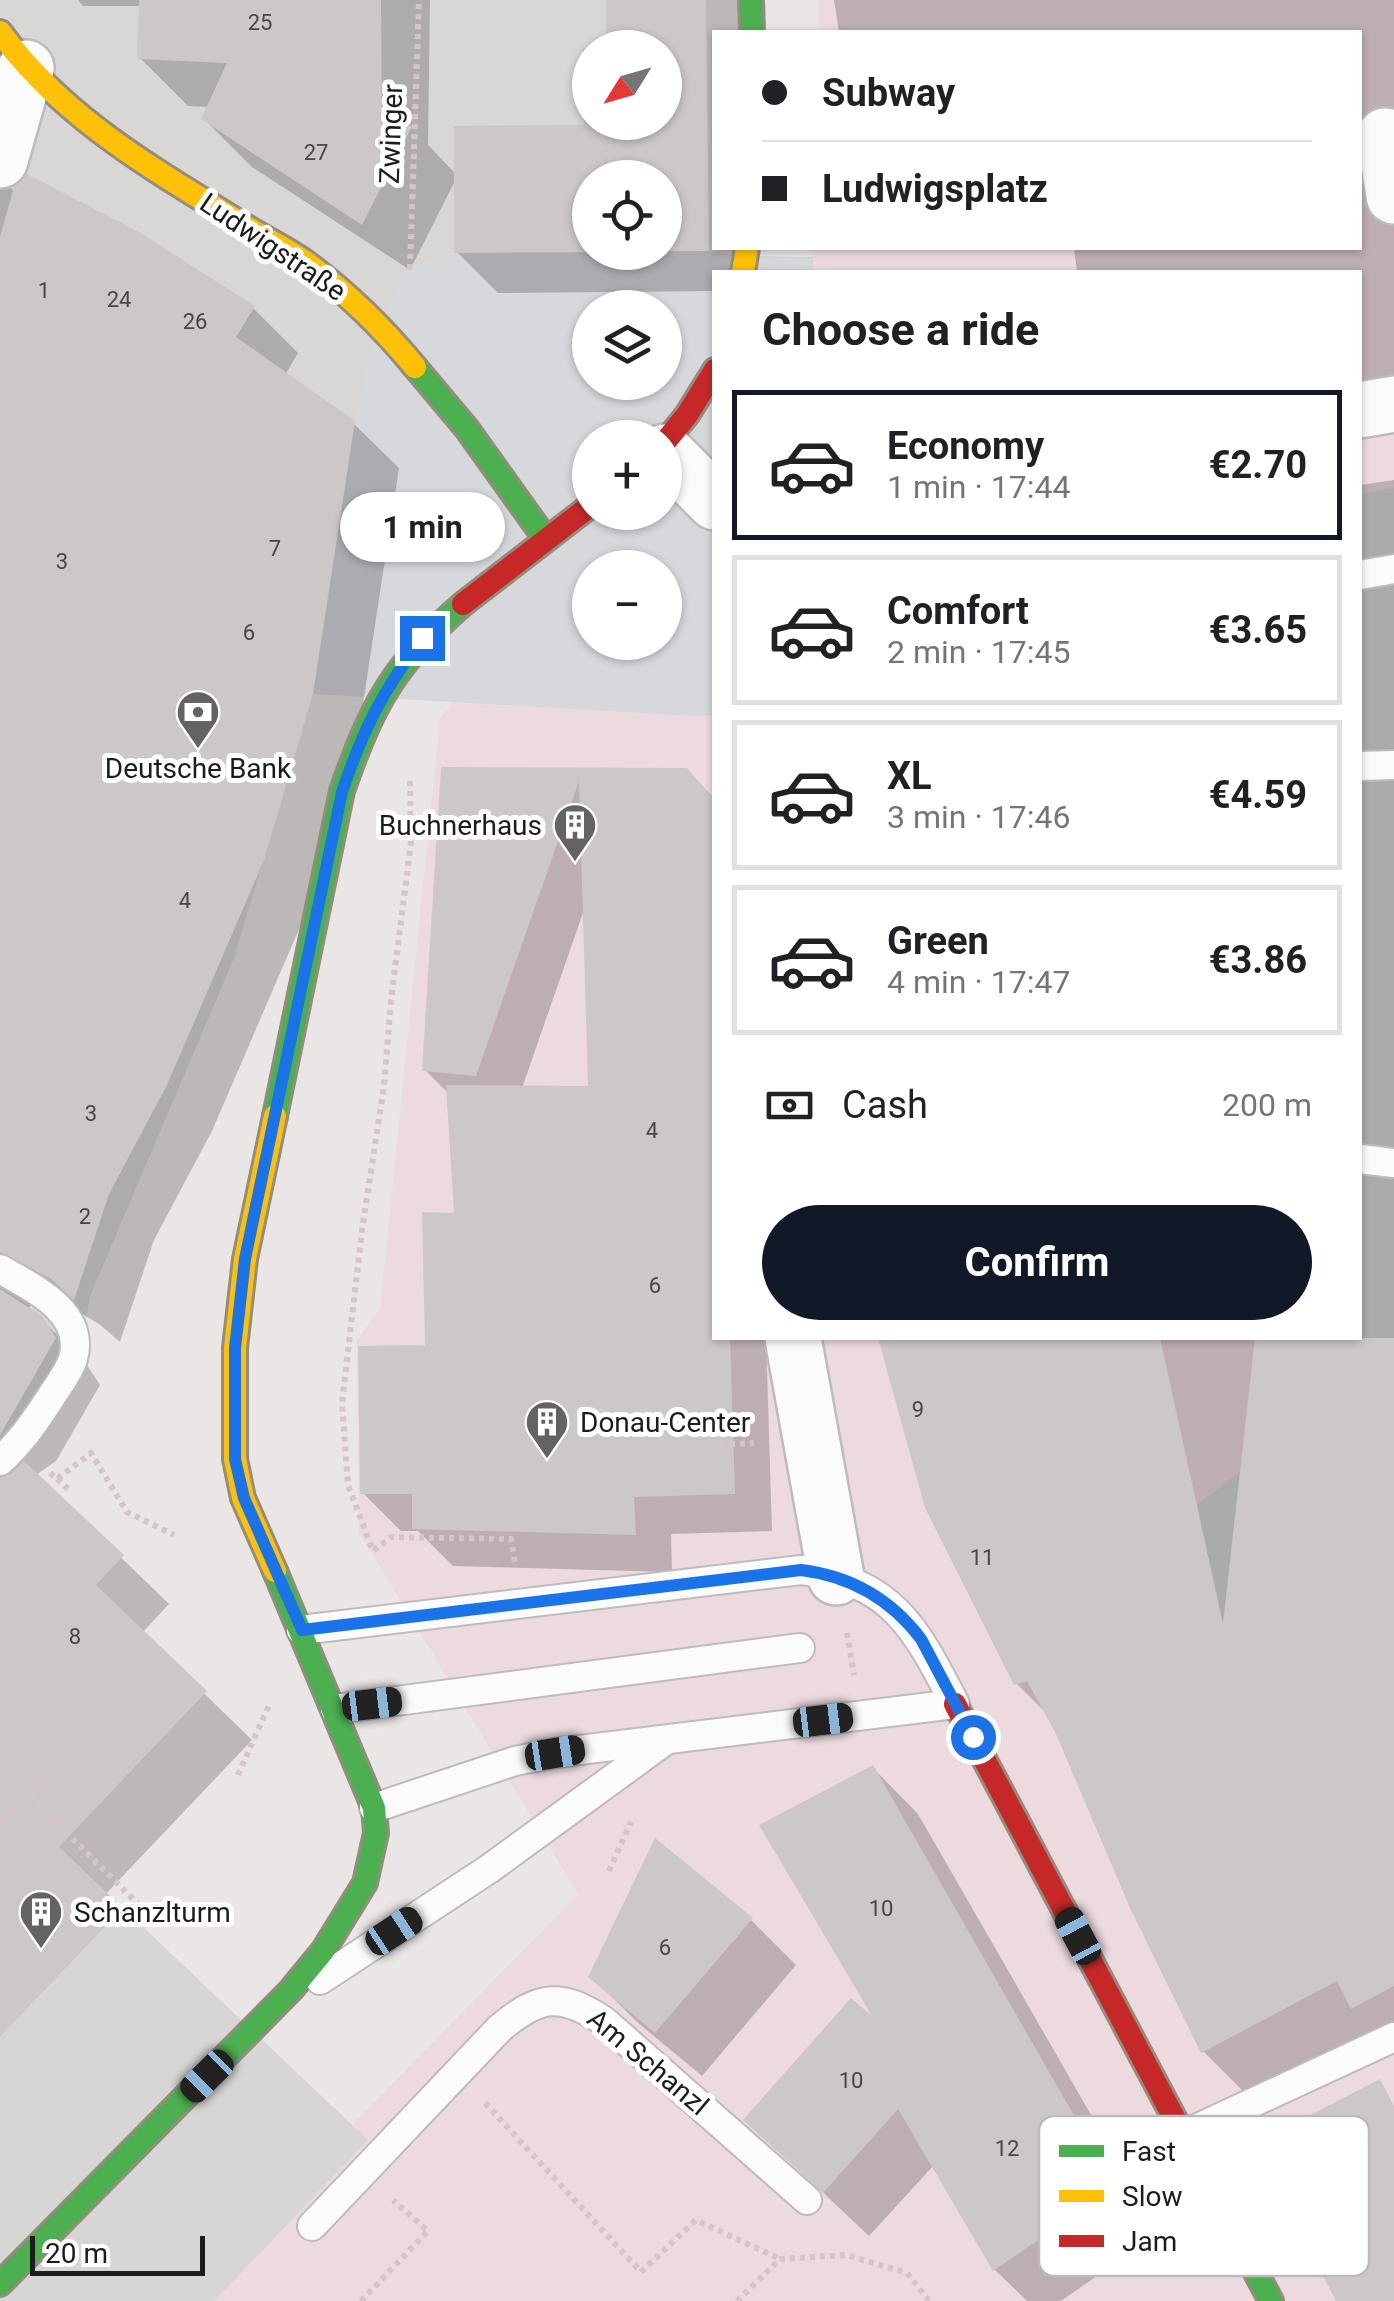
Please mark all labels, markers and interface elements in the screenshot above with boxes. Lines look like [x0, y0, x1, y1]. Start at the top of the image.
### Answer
house number: 25 [248, 10, 272, 35]
north arrow [572, 30, 682, 140]
map controls [572, 30, 682, 660]
text: Subway [822, 71, 955, 115]
street label: Zwinger [373, 83, 409, 184]
house number: 27 [304, 140, 328, 165]
button: locate [572, 160, 682, 270]
text: Ludwigsplatz [822, 167, 1048, 211]
street label: Ludwigstraße [194, 186, 352, 308]
house number: 1 [38, 278, 50, 303]
house number: 24 [107, 287, 131, 312]
button: layers [572, 290, 682, 400]
text: Choose a ride [762, 303, 1039, 356]
house number: 26 [183, 309, 207, 334]
button: + [572, 420, 682, 530]
icon: car [767, 420, 857, 510]
text: Economy [887, 424, 1044, 468]
text: €2.70 [1209, 443, 1307, 487]
text: 1 min · 17:44 [887, 468, 1070, 506]
callout: 1 min [340, 493, 504, 563]
text: 1 min [382, 508, 463, 546]
house number: 7 [269, 536, 281, 561]
house number: 3 [56, 549, 68, 574]
button: − [572, 550, 682, 660]
icon: car [767, 585, 857, 675]
text: Comfort [887, 589, 1029, 633]
text: €3.65 [1209, 608, 1307, 652]
route end [400, 616, 445, 661]
house number: 6 [243, 620, 255, 645]
text: 2 min · 17:45 [887, 633, 1070, 671]
bank icon: Deutsche Bank [175, 689, 221, 750]
icon: car [767, 750, 857, 840]
place label: Deutsche Bank [105, 752, 292, 785]
text: XL [887, 754, 932, 798]
text: €4.59 [1209, 773, 1307, 817]
text: 3 min · 17:46 [887, 798, 1070, 836]
building icon: Buchnerhaus [552, 802, 598, 863]
place label: Buchnerhaus [379, 809, 542, 842]
house number: 4 [179, 888, 191, 913]
icon: car [767, 915, 857, 1005]
text: Green [887, 919, 989, 963]
text: €3.86 [1209, 938, 1307, 982]
text: 4 min · 17:47 [887, 963, 1070, 1001]
icon: cash [762, 1078, 817, 1133]
text: Cash [842, 1083, 928, 1127]
text: 200 m [1222, 1086, 1312, 1124]
house number: 3 [85, 1101, 97, 1126]
house number: 4 [646, 1118, 658, 1143]
house number: 2 [79, 1204, 91, 1229]
button: Confirm [762, 1205, 1312, 1320]
house number: 6 [649, 1273, 661, 1298]
house number: 9 [912, 1397, 924, 1422]
building icon: Donau-Center [524, 1399, 570, 1460]
place label: Donau-Center [580, 1406, 751, 1439]
house number: 11 [970, 1545, 994, 1570]
house number: 8 [69, 1624, 81, 1649]
car [340, 1685, 404, 1723]
car [791, 1701, 855, 1739]
route start [951, 1715, 996, 1760]
car [523, 1733, 587, 1773]
building icon: Schanzlturm [18, 1889, 64, 1950]
place label: Schanzlturm [74, 1896, 231, 1929]
house number: 10 [869, 1896, 893, 1921]
car [361, 1902, 427, 1960]
car [1051, 1902, 1105, 1970]
house number: 6 [659, 1935, 671, 1960]
street label: Am Schanzl [581, 2002, 715, 2122]
car [175, 2044, 239, 2108]
house number: 10 [839, 2068, 863, 2093]
legend [1039, 2116, 1369, 2276]
text: Fast [1122, 2135, 1176, 2168]
house number: 12 [995, 2136, 1019, 2161]
text: Slow [1122, 2180, 1182, 2213]
text: Jam [1122, 2225, 1177, 2258]
scale bar [30, 2231, 205, 2276]
text: 20 m [45, 2237, 108, 2270]

